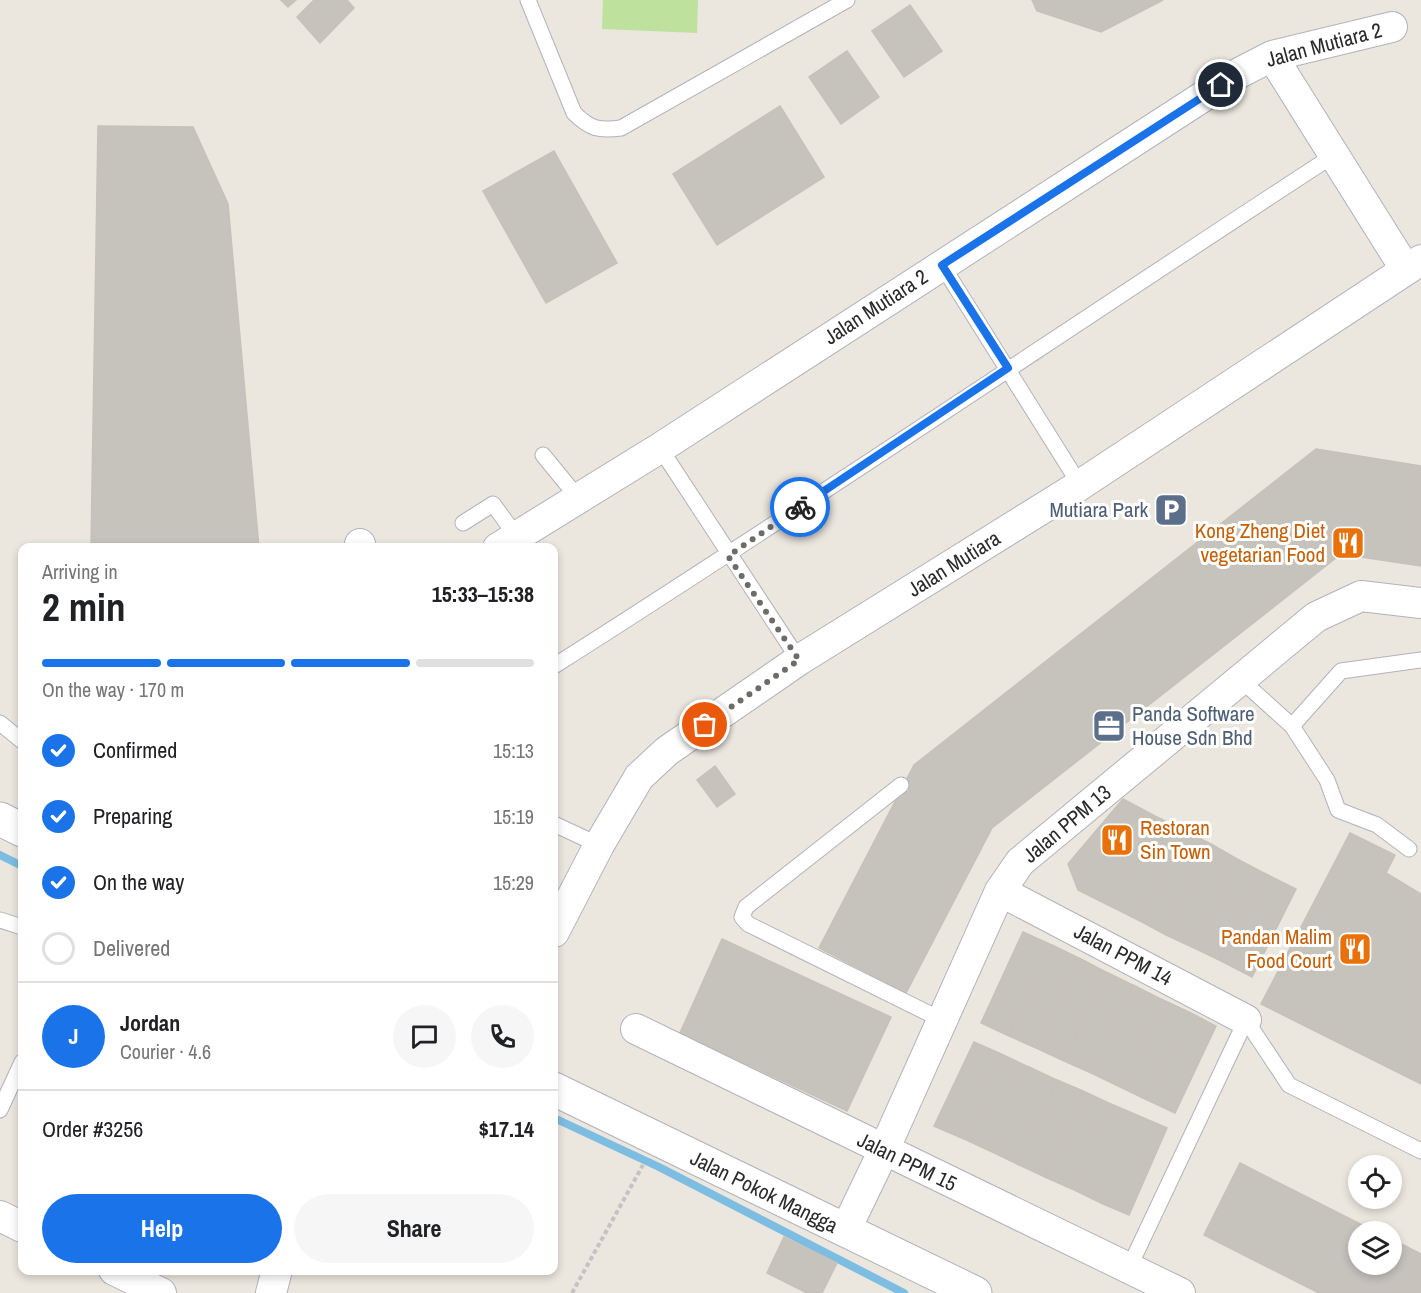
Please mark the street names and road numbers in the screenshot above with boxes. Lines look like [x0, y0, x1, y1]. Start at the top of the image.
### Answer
street label: Jalan Mutiara 2 [1263, 15, 1385, 74]
street label: Jalan Mutiara 2 [818, 262, 933, 351]
street label: Jalan Mutiara [902, 523, 1006, 604]
street label: Jalan PPM 13 [1016, 778, 1117, 869]
street label: Jalan PPM 14 [1069, 917, 1178, 993]
street label: Jalan PPM 15 [853, 1125, 962, 1198]
street label: Jalan Pokok Mangga [686, 1143, 843, 1240]

